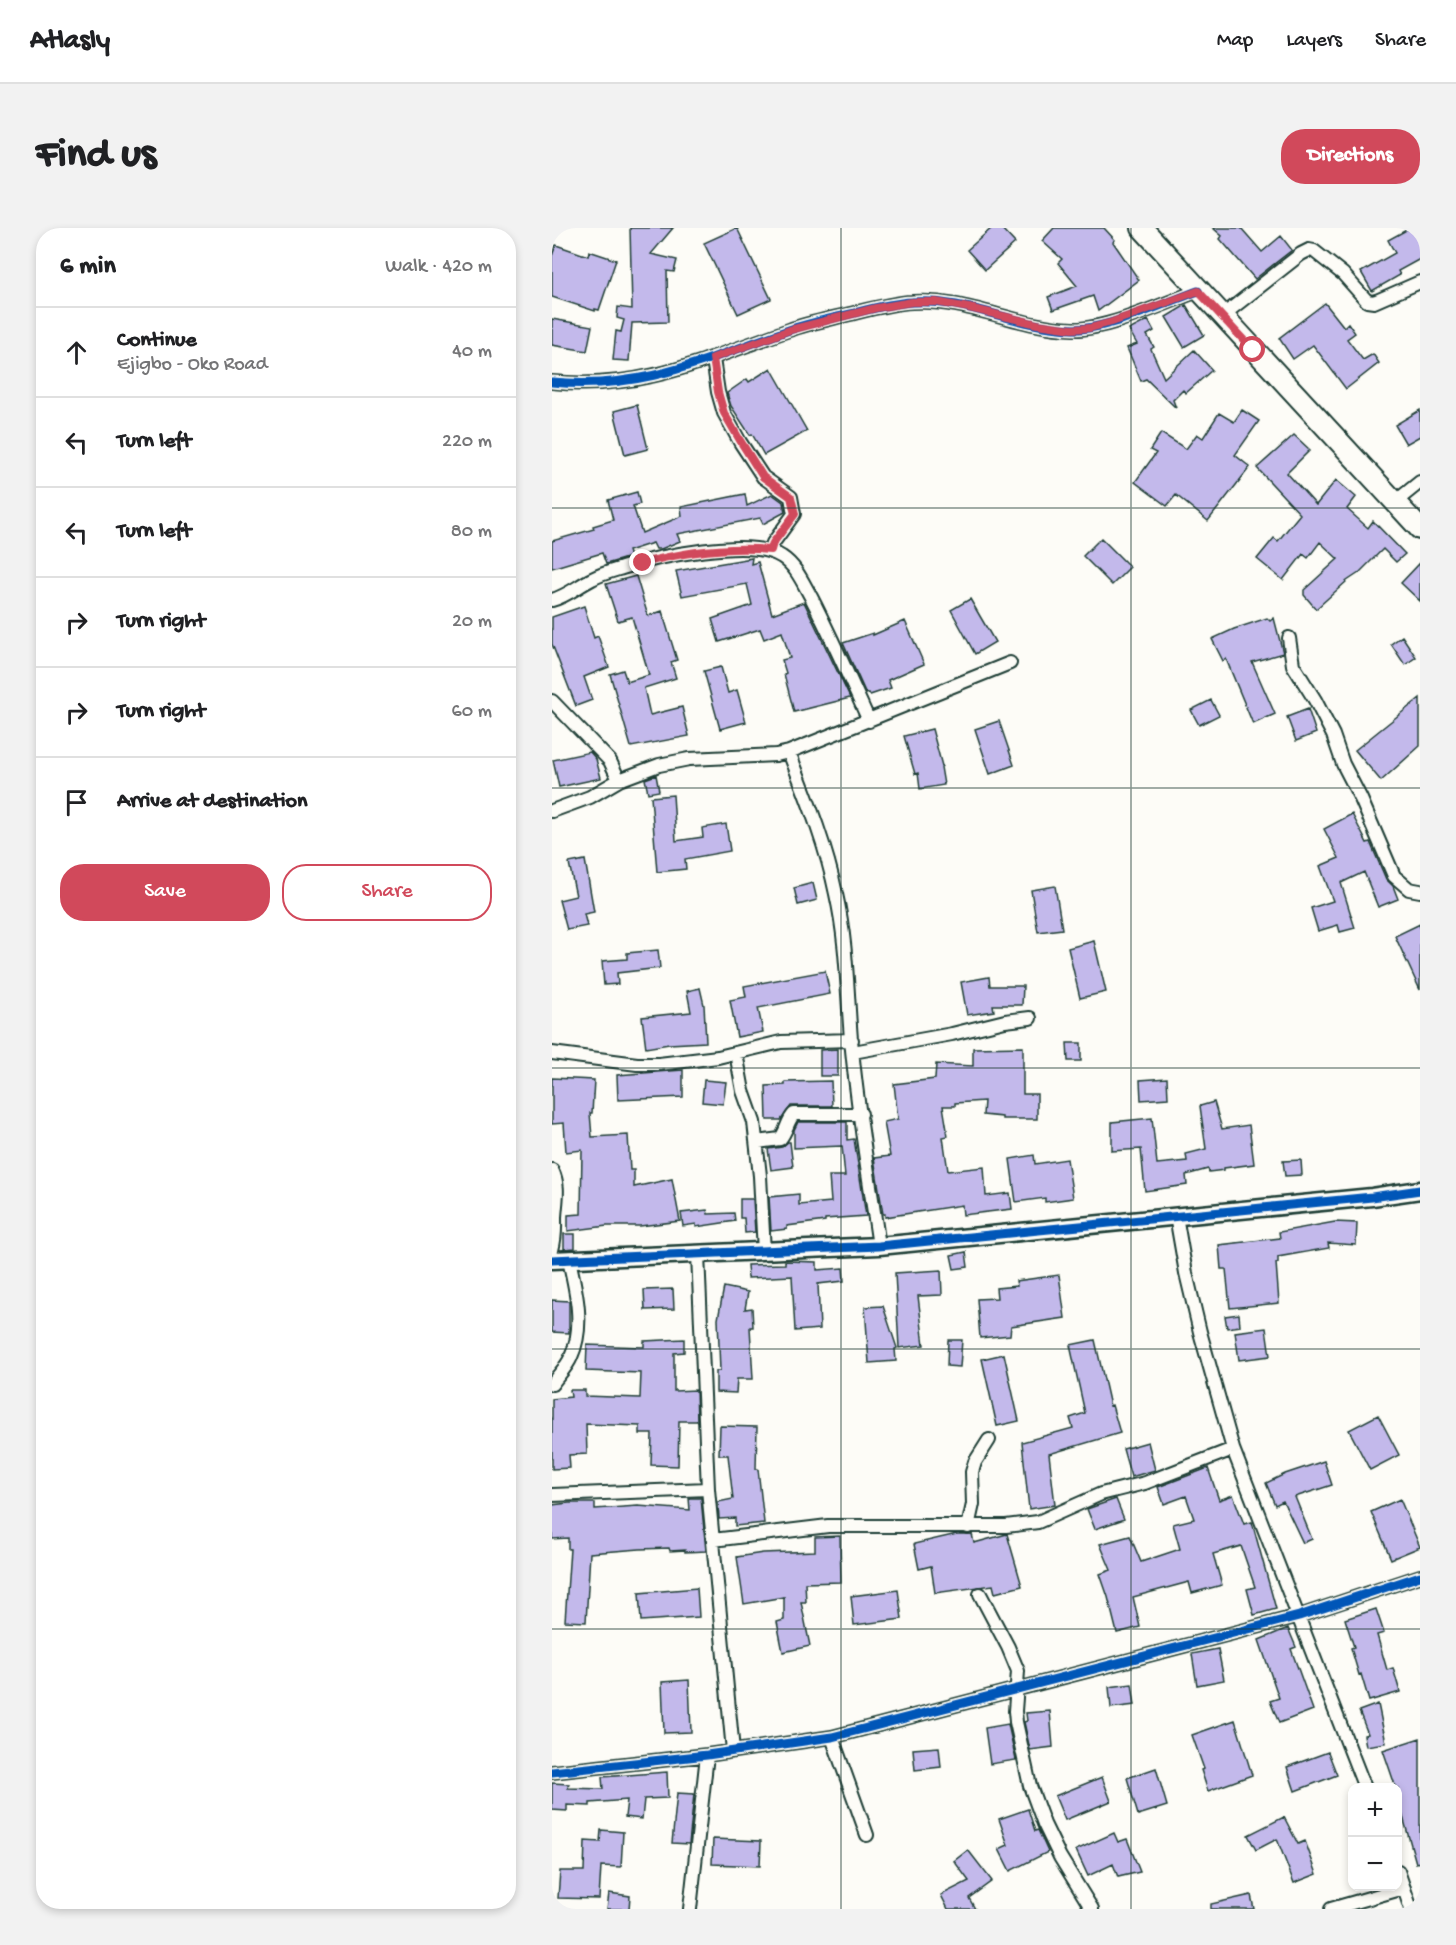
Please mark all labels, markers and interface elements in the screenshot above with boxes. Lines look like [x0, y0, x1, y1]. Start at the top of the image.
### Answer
text: Atlasly [30, 25, 110, 58]
text: Map [1217, 29, 1253, 54]
text: Layers [1286, 29, 1342, 54]
text: Share [1375, 29, 1426, 54]
button: Directions [1281, 129, 1420, 184]
text: Find us [36, 132, 156, 181]
text: 6 min [60, 252, 116, 283]
text: Walk · 420 m [385, 256, 492, 279]
text: Continue [117, 328, 197, 354]
icon: ahead [60, 336, 93, 369]
route start [1239, 336, 1265, 362]
text: 40 m [452, 341, 492, 364]
text: Ejigbo - Oko Road [117, 354, 267, 377]
icon: left [60, 426, 93, 459]
text: Turn left [117, 429, 191, 455]
text: 220 m [442, 431, 492, 454]
icon: left [60, 516, 93, 549]
text: Turn left [117, 519, 191, 545]
text: 80 m [451, 521, 492, 544]
route end [629, 549, 655, 575]
icon: right [60, 606, 93, 639]
text: Turn right [117, 609, 205, 635]
text: 20 m [452, 611, 492, 634]
icon: right [60, 696, 93, 729]
text: Turn right [117, 699, 205, 725]
text: 60 m [452, 701, 492, 724]
icon: arrive [60, 786, 93, 819]
text: Arrive at destination [117, 789, 307, 815]
button: Save [60, 864, 270, 921]
button: Share [282, 864, 492, 921]
map controls [1348, 1783, 1402, 1891]
button: + [1348, 1783, 1402, 1837]
button: − [1348, 1837, 1402, 1891]

